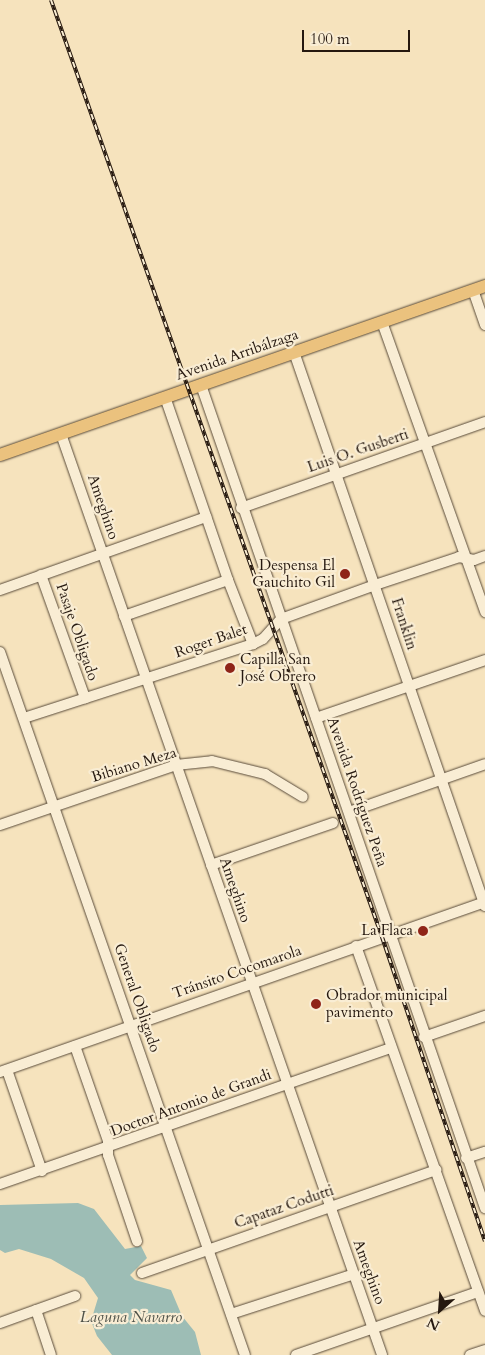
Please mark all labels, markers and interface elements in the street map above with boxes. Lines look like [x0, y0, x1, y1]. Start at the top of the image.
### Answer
scale bar [305, 20, 412, 52]
text: 100 m [310, 29, 350, 49]
street label: Avenida Arribálzaga [173, 326, 301, 384]
street label: Luis O. Gusberti [305, 425, 411, 477]
street label: Ameghino [83, 472, 123, 542]
place label: Despensa El Gauchito Gil [252, 556, 335, 591]
marker: Despensa El Gauchito Gil [339, 568, 351, 580]
street label: Pasaje Obligado [52, 581, 102, 683]
street label: Franklin [387, 596, 421, 652]
street label: Roger Balet [172, 620, 250, 662]
place label: Capilla San José Obrero [240, 650, 316, 685]
marker: Capilla San José Obrero [224, 662, 236, 674]
street label: Avenida Rodríguez Peña [323, 715, 391, 869]
street label: Bibiano Meza [89, 744, 179, 786]
street label: Ameghino [215, 855, 255, 925]
place label: La Flaca [361, 922, 413, 940]
marker: La Flaca [417, 925, 429, 937]
street label: General Obligado [110, 941, 164, 1055]
street label: Tránsito Cocomarola [170, 941, 304, 1003]
place label: Obrador municipal pavimento [326, 986, 448, 1021]
marker: Obrador municipal pavimento [310, 998, 322, 1010]
street label: Doctor Antonio de Grandi [108, 1066, 274, 1140]
street label: Capataz Codutti [232, 1182, 336, 1232]
street label: Ameghino [349, 1237, 389, 1307]
north arrow [415, 1285, 465, 1335]
water label: Laguna Navarro [80, 1307, 182, 1327]
text: N [424, 1313, 443, 1335]

